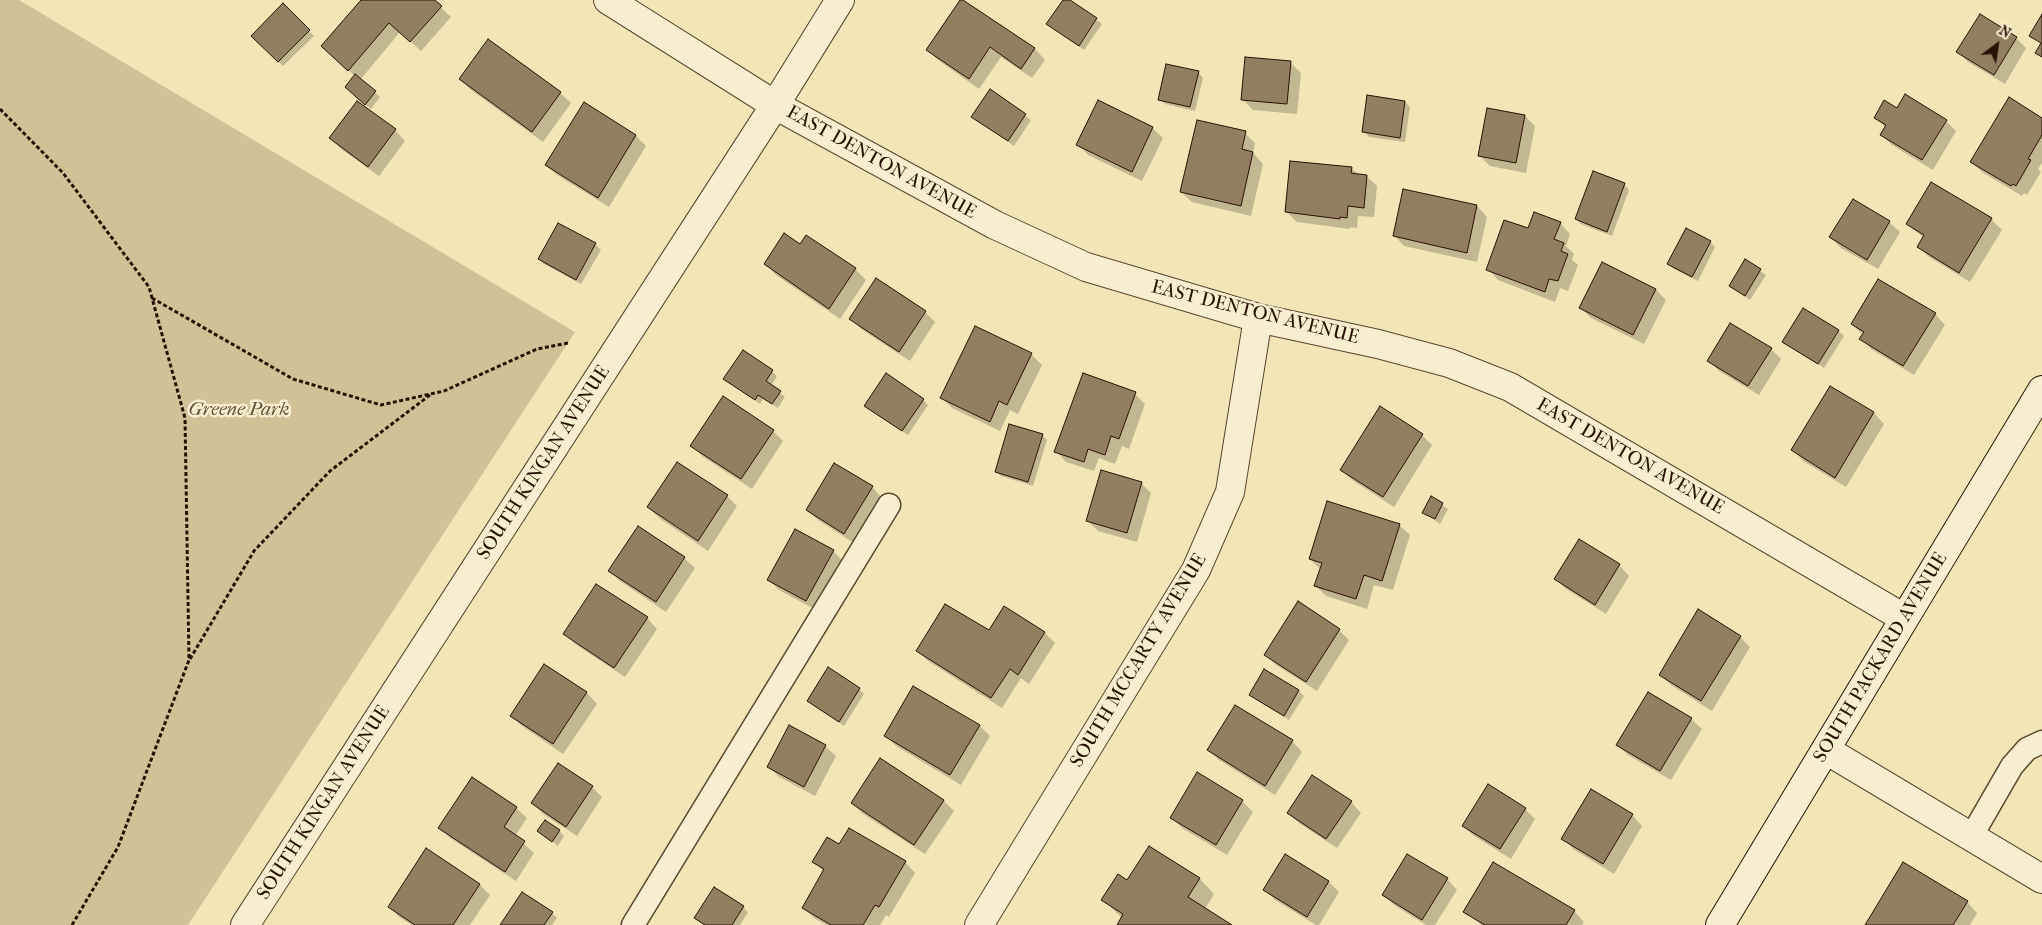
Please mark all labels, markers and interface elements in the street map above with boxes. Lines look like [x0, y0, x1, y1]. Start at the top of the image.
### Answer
north arrow [1972, 20, 2022, 70]
text: N [1996, 22, 2014, 42]
street label: EAST DENTON AVENUE [782, 101, 980, 225]
street label: EAST DENTON AVENUE [1149, 276, 1361, 350]
street label: SOUTH KINGAN AVENUE [473, 362, 615, 564]
street label: EAST DENTON AVENUE [1532, 394, 1728, 520]
park label: Greene Park [189, 399, 289, 421]
street label: SOUTH PACKARD AVENUE [1809, 549, 1953, 767]
street label: SOUTH MCCARTY AVENUE [1066, 550, 1212, 772]
street label: SOUTH KINGAN AVENUE [253, 702, 395, 904]

